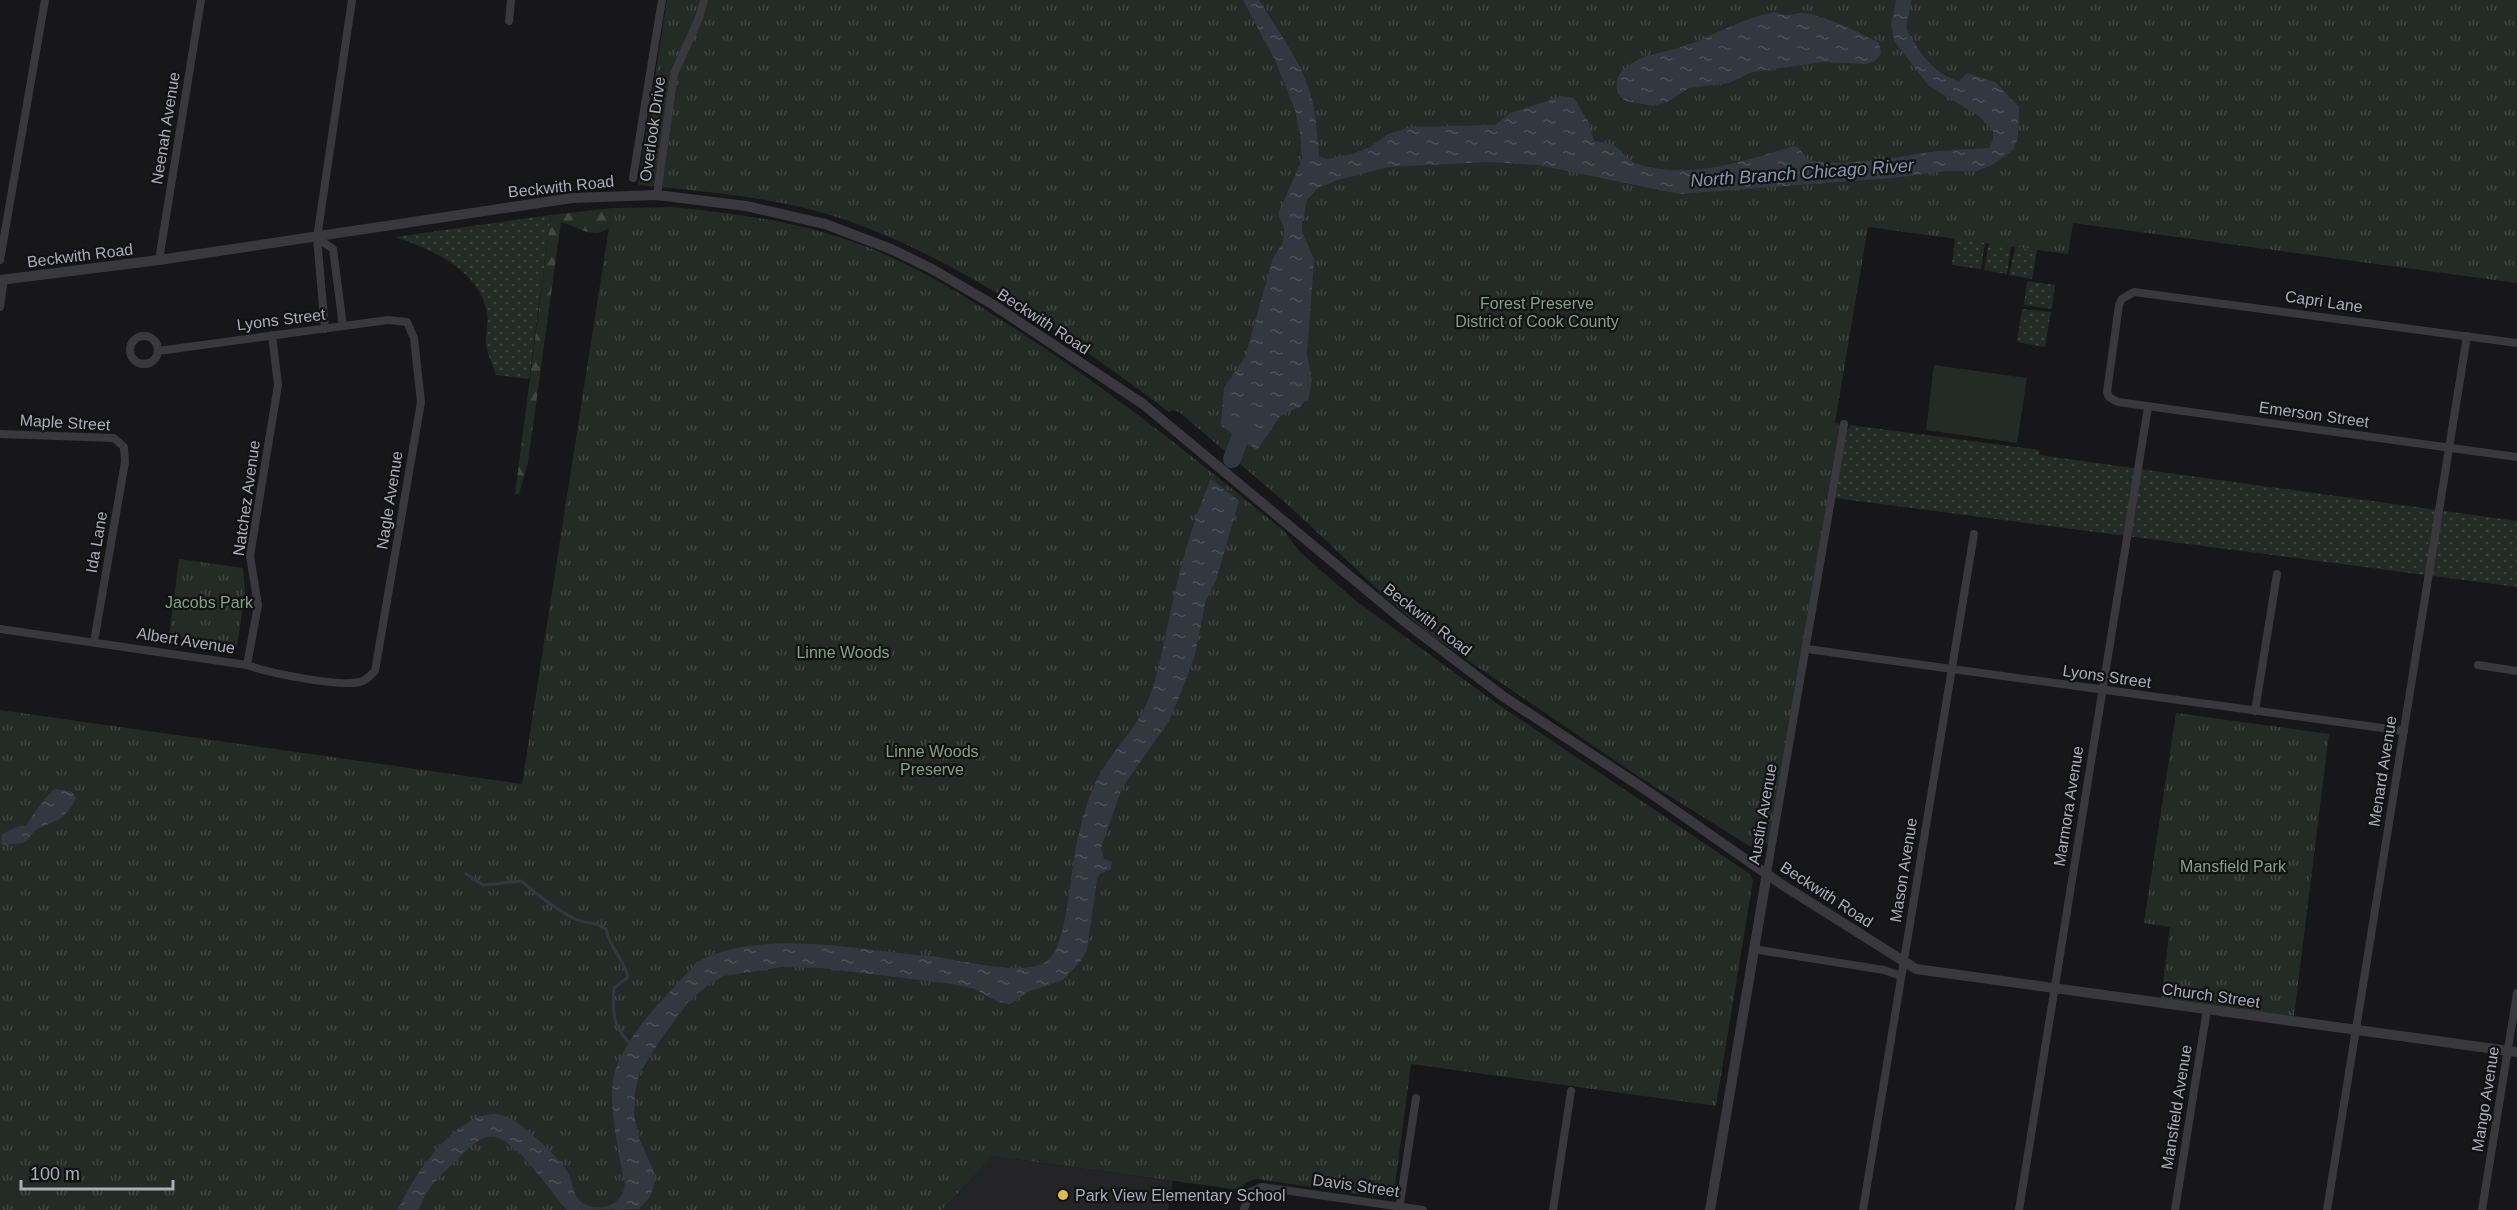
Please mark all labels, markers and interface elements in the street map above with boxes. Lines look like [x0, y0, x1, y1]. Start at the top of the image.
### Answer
street label: Neenah Avenue [148, 71, 183, 186]
street label: Overlook Drive [637, 75, 668, 183]
water label: North Branch Chicago River [1690, 155, 1915, 191]
street label: Beckwith Road [507, 172, 615, 201]
street label: Beckwith Road [26, 241, 134, 270]
street label: Beckwith Road [994, 285, 1093, 358]
street label: Capri Lane [2284, 288, 2364, 315]
park label: Forest Preserve District of Cook County [1455, 295, 1619, 330]
street label: Lyons Street [236, 306, 327, 333]
street label: Emerson Street [2258, 398, 2371, 431]
street label: Maple Street [19, 412, 111, 433]
street label: Natchez Avenue [230, 439, 263, 557]
street label: Nagle Avenue [373, 450, 406, 550]
street label: Ida Lane [83, 510, 110, 574]
street label: Beckwith Road [1380, 580, 1475, 659]
park label: Jacobs Park [165, 594, 254, 611]
street label: Albert Avenue [136, 624, 236, 657]
park label: Linne Woods [796, 644, 890, 661]
street label: Lyons Street [2062, 662, 2153, 691]
street label: Menard Avenue [2365, 714, 2400, 828]
park label: Linne Woods Preserve [885, 743, 979, 778]
street label: Marmora Avenue [2051, 745, 2086, 867]
street label: Austin Avenue [1745, 762, 1780, 866]
street label: Mason Avenue [1887, 817, 1920, 924]
street label: Beckwith Road [1777, 858, 1876, 931]
park label: Mansfield Park [2180, 858, 2287, 875]
street label: Church Street [2161, 980, 2262, 1011]
street label: Mansfield Avenue [2158, 1043, 2195, 1171]
street label: Mango Avenue [2469, 1045, 2502, 1153]
scale bar [21, 1153, 172, 1191]
text: 100 m [30, 1164, 80, 1184]
street label: Davis Street [1312, 1171, 1401, 1200]
place label: Park View Elementary School [1075, 1187, 1285, 1204]
marker: Park View Elementary School [1056, 1188, 1070, 1202]

